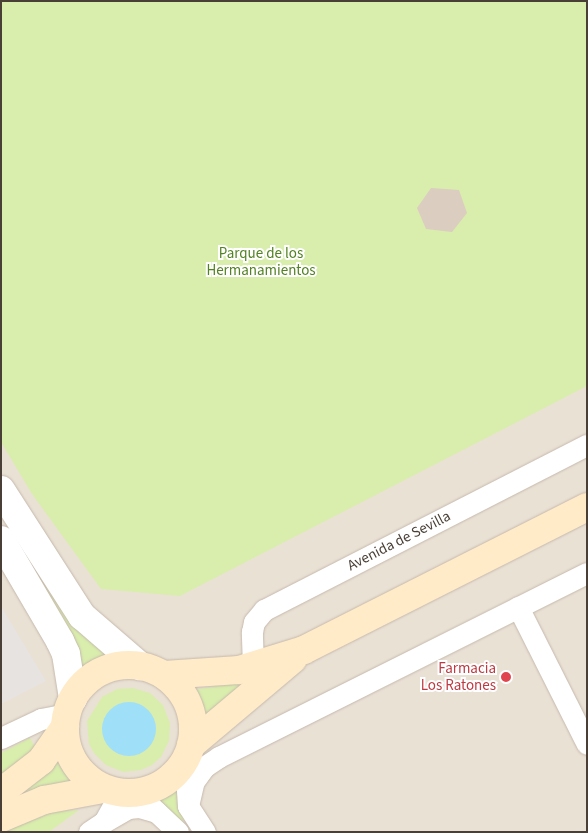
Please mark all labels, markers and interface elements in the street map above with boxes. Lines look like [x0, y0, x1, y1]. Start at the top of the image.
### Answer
park label: Parque de los Hermanamientos [206, 244, 316, 279]
street label: Avenida de Sevilla [344, 507, 454, 575]
place label: Farmacia Los Ratones [421, 659, 496, 694]
marker: Farmacia Los Ratones [500, 671, 512, 683]

